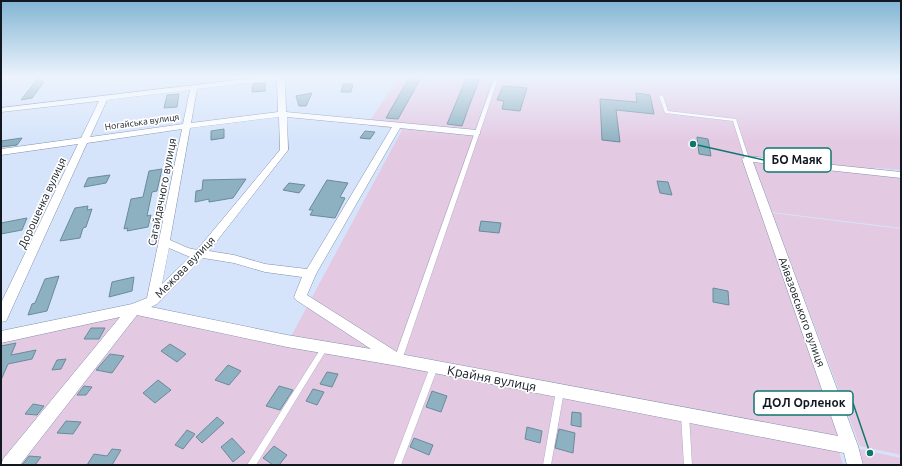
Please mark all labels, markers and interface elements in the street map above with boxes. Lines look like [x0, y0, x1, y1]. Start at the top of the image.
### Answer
street label: Ногайська вулиця [104, 112, 180, 132]
street label: Сагайдачного вулиця [146, 137, 178, 247]
callout: БО Маяк [764, 148, 831, 172]
text: БО Маяк [772, 153, 823, 166]
street label: Дорошенка вулиця [16, 156, 68, 250]
street label: Межова вулиця [153, 234, 217, 300]
street label: Айвазовського вулиця [777, 256, 827, 368]
street label: Крайня вулиця [446, 362, 538, 394]
callout: ДОЛ Орленок [754, 391, 853, 415]
text: ДОЛ Орленок [763, 396, 846, 409]

